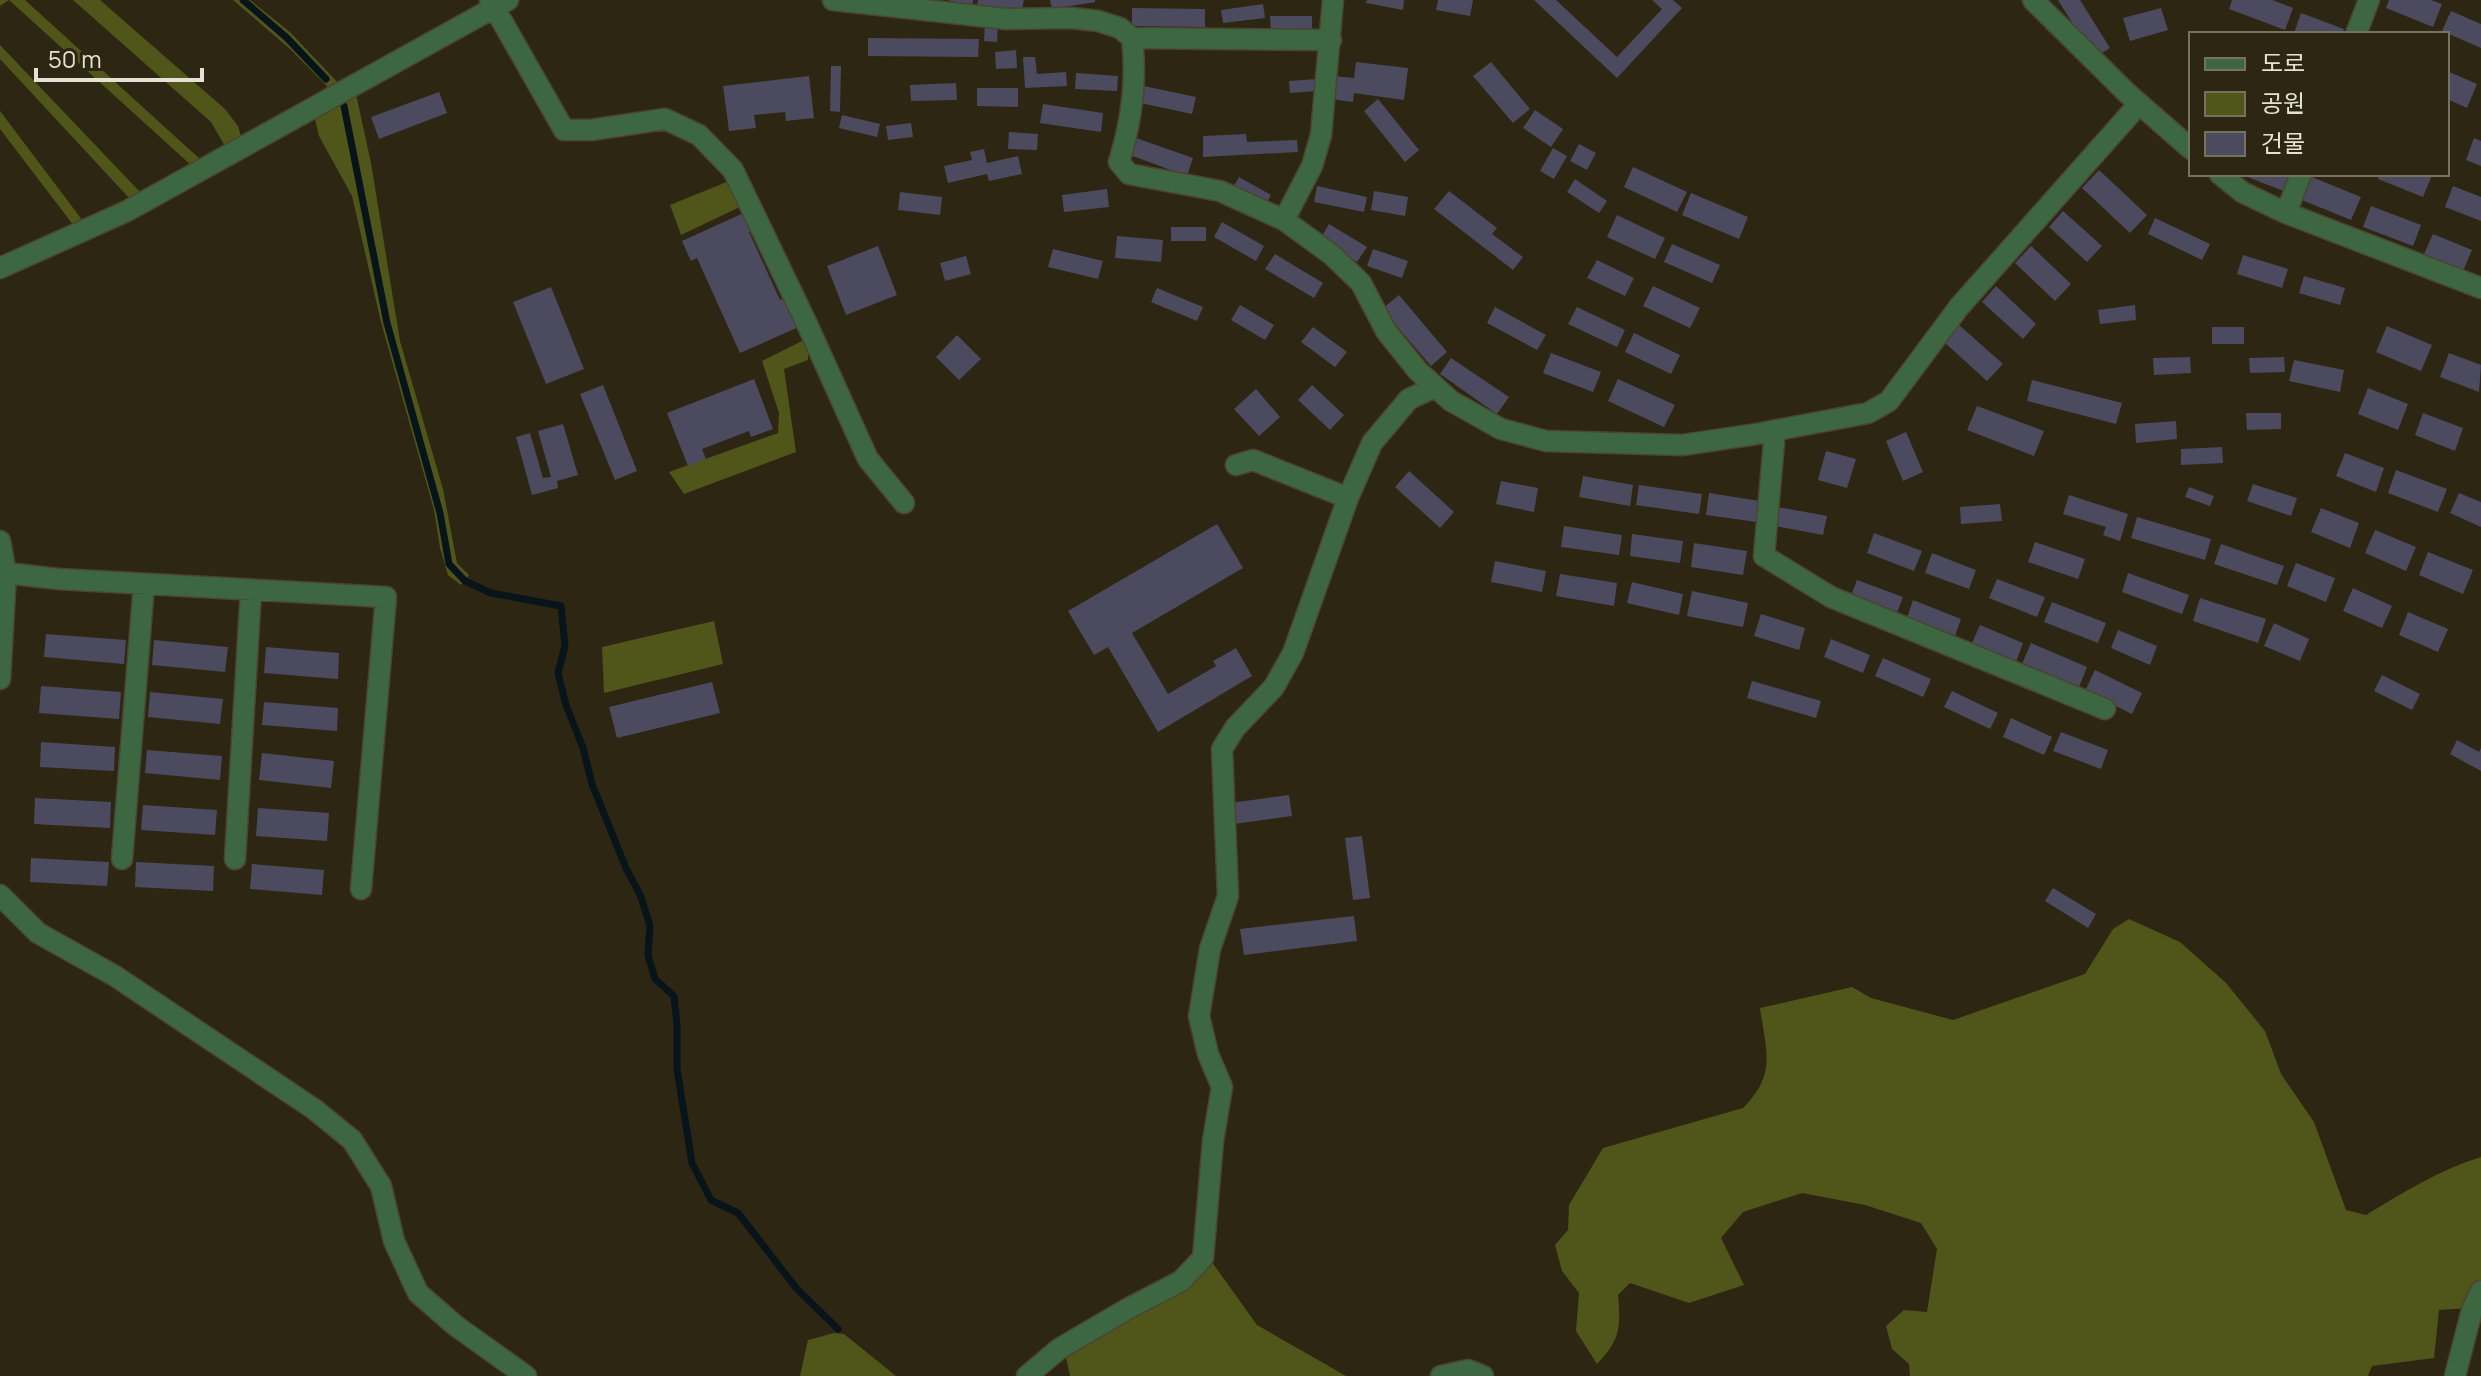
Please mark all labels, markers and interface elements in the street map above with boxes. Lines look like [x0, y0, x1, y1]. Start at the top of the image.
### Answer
scale bar [36, 32, 202, 82]
legend [2189, 32, 2449, 176]
text: 50 m [48, 42, 102, 75]
text: 도로 [2261, 46, 2305, 79]
text: 공원 [2261, 86, 2305, 119]
text: 건물 [2261, 126, 2305, 159]

